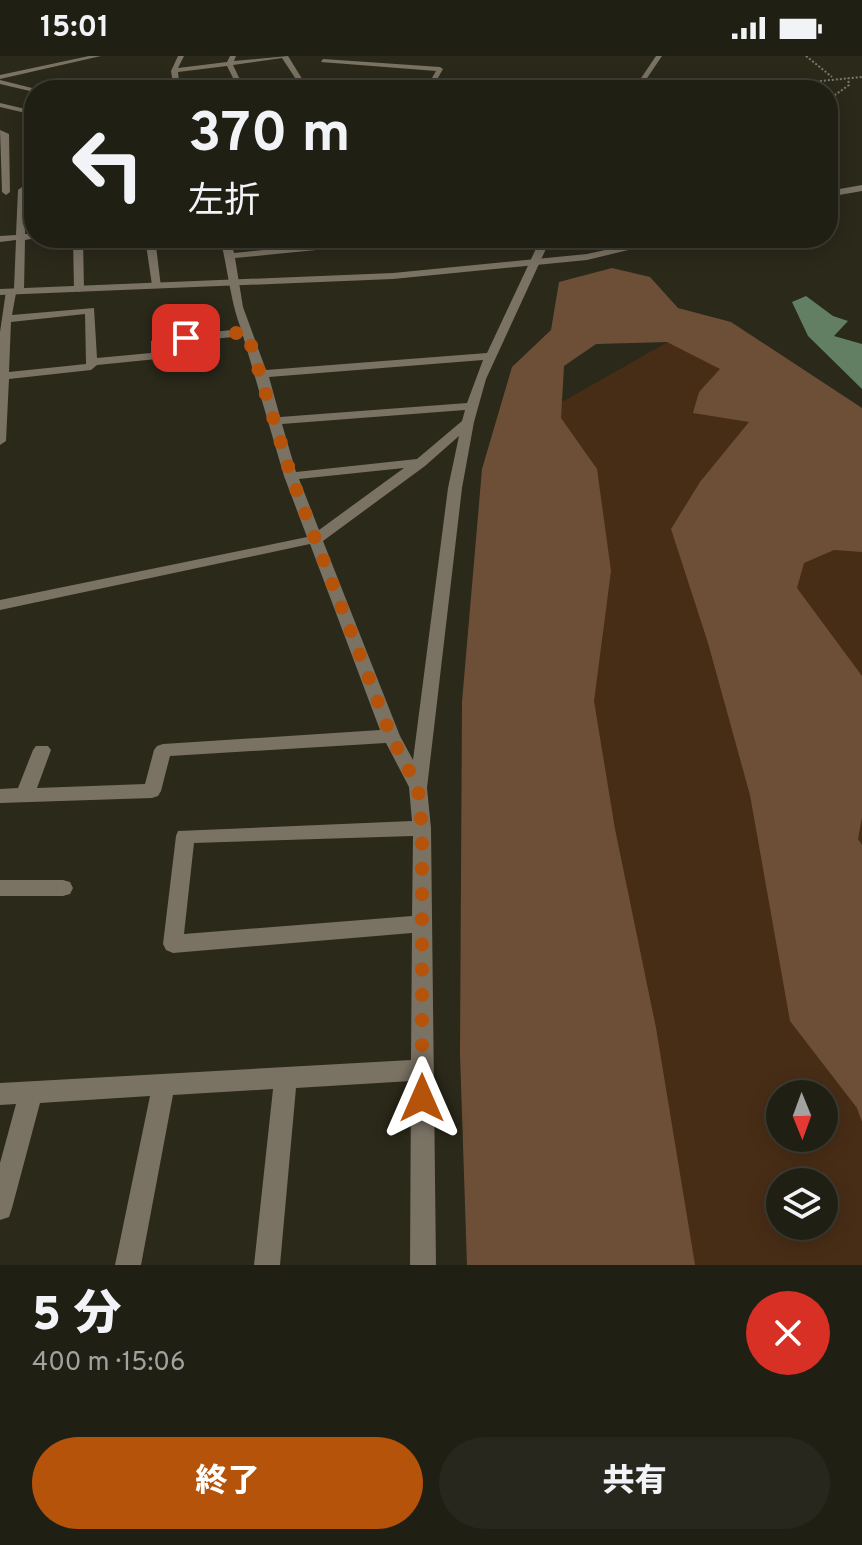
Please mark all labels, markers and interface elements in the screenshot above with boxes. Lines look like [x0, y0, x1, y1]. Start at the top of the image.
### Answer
text: 15:01 [40, 10, 109, 47]
text: 370 m [188, 101, 351, 171]
icon: left [56, 112, 160, 216]
text: 左折 [188, 180, 260, 226]
pin [152, 304, 220, 372]
icon: arrive [164, 316, 208, 360]
position arrow [380, 1056, 464, 1140]
north arrow [766, 1080, 838, 1152]
map controls [766, 1080, 838, 1240]
button: layers [766, 1168, 838, 1240]
text: 5 分 [32, 1287, 121, 1347]
button: close [746, 1291, 830, 1375]
text: 400 m · 15:06 [32, 1347, 186, 1380]
button: 終了 [32, 1437, 423, 1529]
button: 共有 [439, 1437, 830, 1529]

